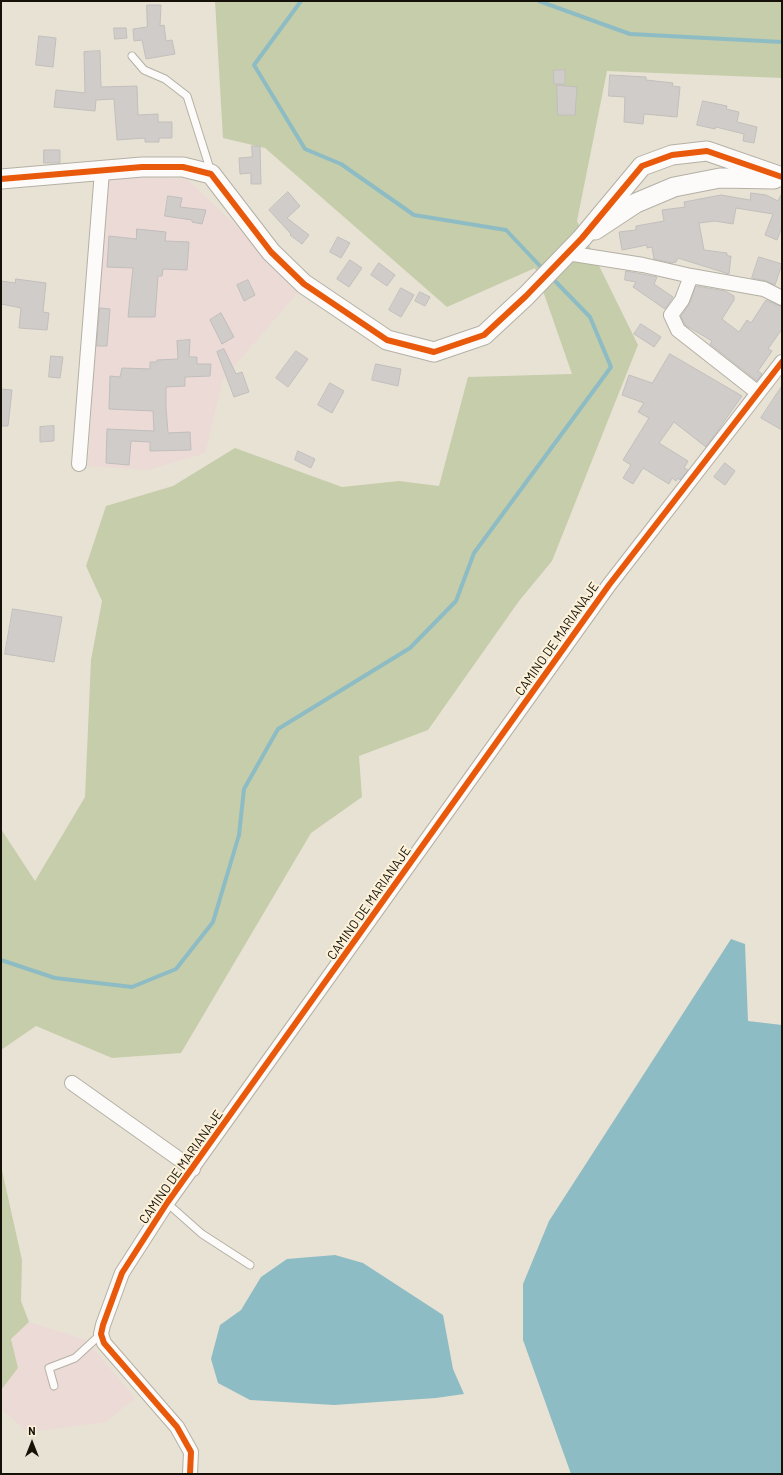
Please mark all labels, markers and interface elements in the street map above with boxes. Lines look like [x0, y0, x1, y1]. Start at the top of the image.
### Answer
street label: CAMINO DE MARIANAJE [512, 579, 602, 699]
street label: CAMINO DE MARIANAJE [324, 843, 414, 963]
street label: CAMINO DE MARIANAJE [136, 1107, 226, 1227]
north arrow [12, 1423, 52, 1463]
text: N [28, 1424, 36, 1437]

